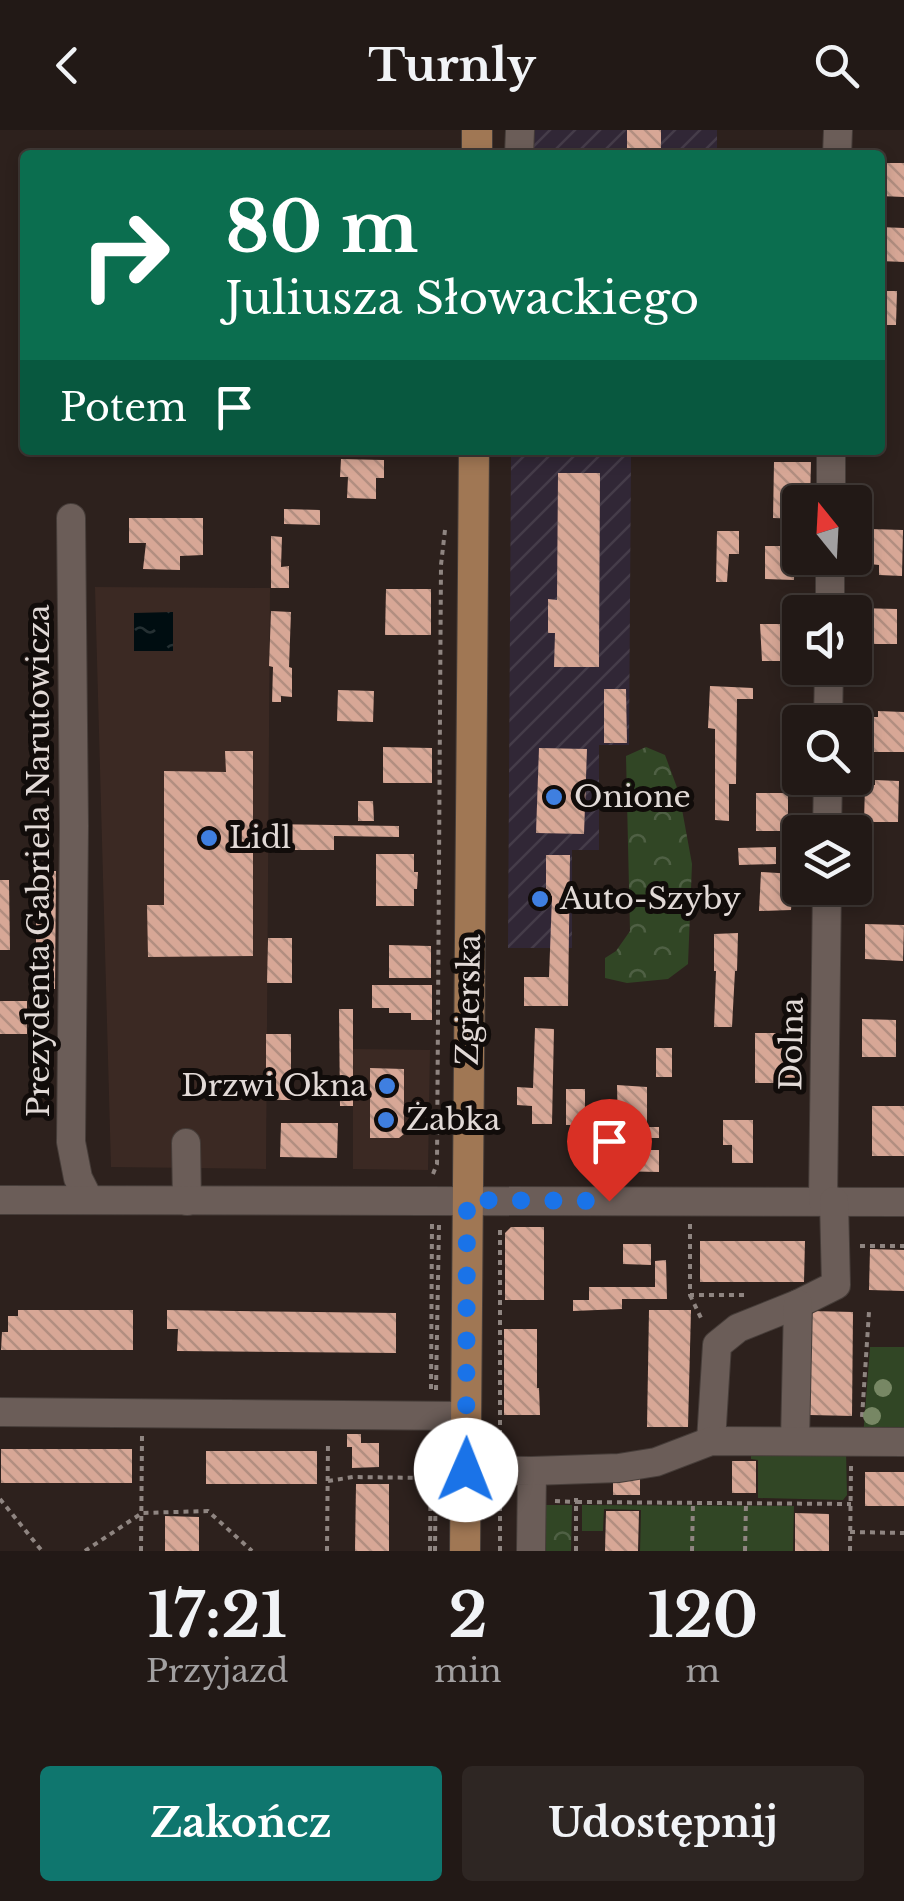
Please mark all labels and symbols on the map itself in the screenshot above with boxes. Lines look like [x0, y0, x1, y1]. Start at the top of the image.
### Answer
north arrow [782, 485, 872, 575]
street label: Prezydenta Gabriela Narutowicza [20, 604, 57, 1117]
place label: Onione [574, 778, 691, 815]
marker: Onione [543, 786, 565, 808]
place label: Lidl [229, 819, 291, 856]
marker: Lidl [198, 827, 220, 849]
place label: Auto-Szyby [559, 880, 741, 917]
marker: Auto-Szyby [529, 888, 551, 910]
street label: Zgierska [449, 934, 488, 1066]
street label: Dolna [772, 997, 811, 1091]
place label: Drzwi Okna [181, 1067, 367, 1104]
marker: Drzwi Okna [376, 1075, 398, 1097]
pin [567, 1099, 652, 1202]
place label: Żabka [406, 1101, 501, 1138]
marker: Żabka [375, 1109, 397, 1131]
position arrow [414, 1418, 518, 1522]

